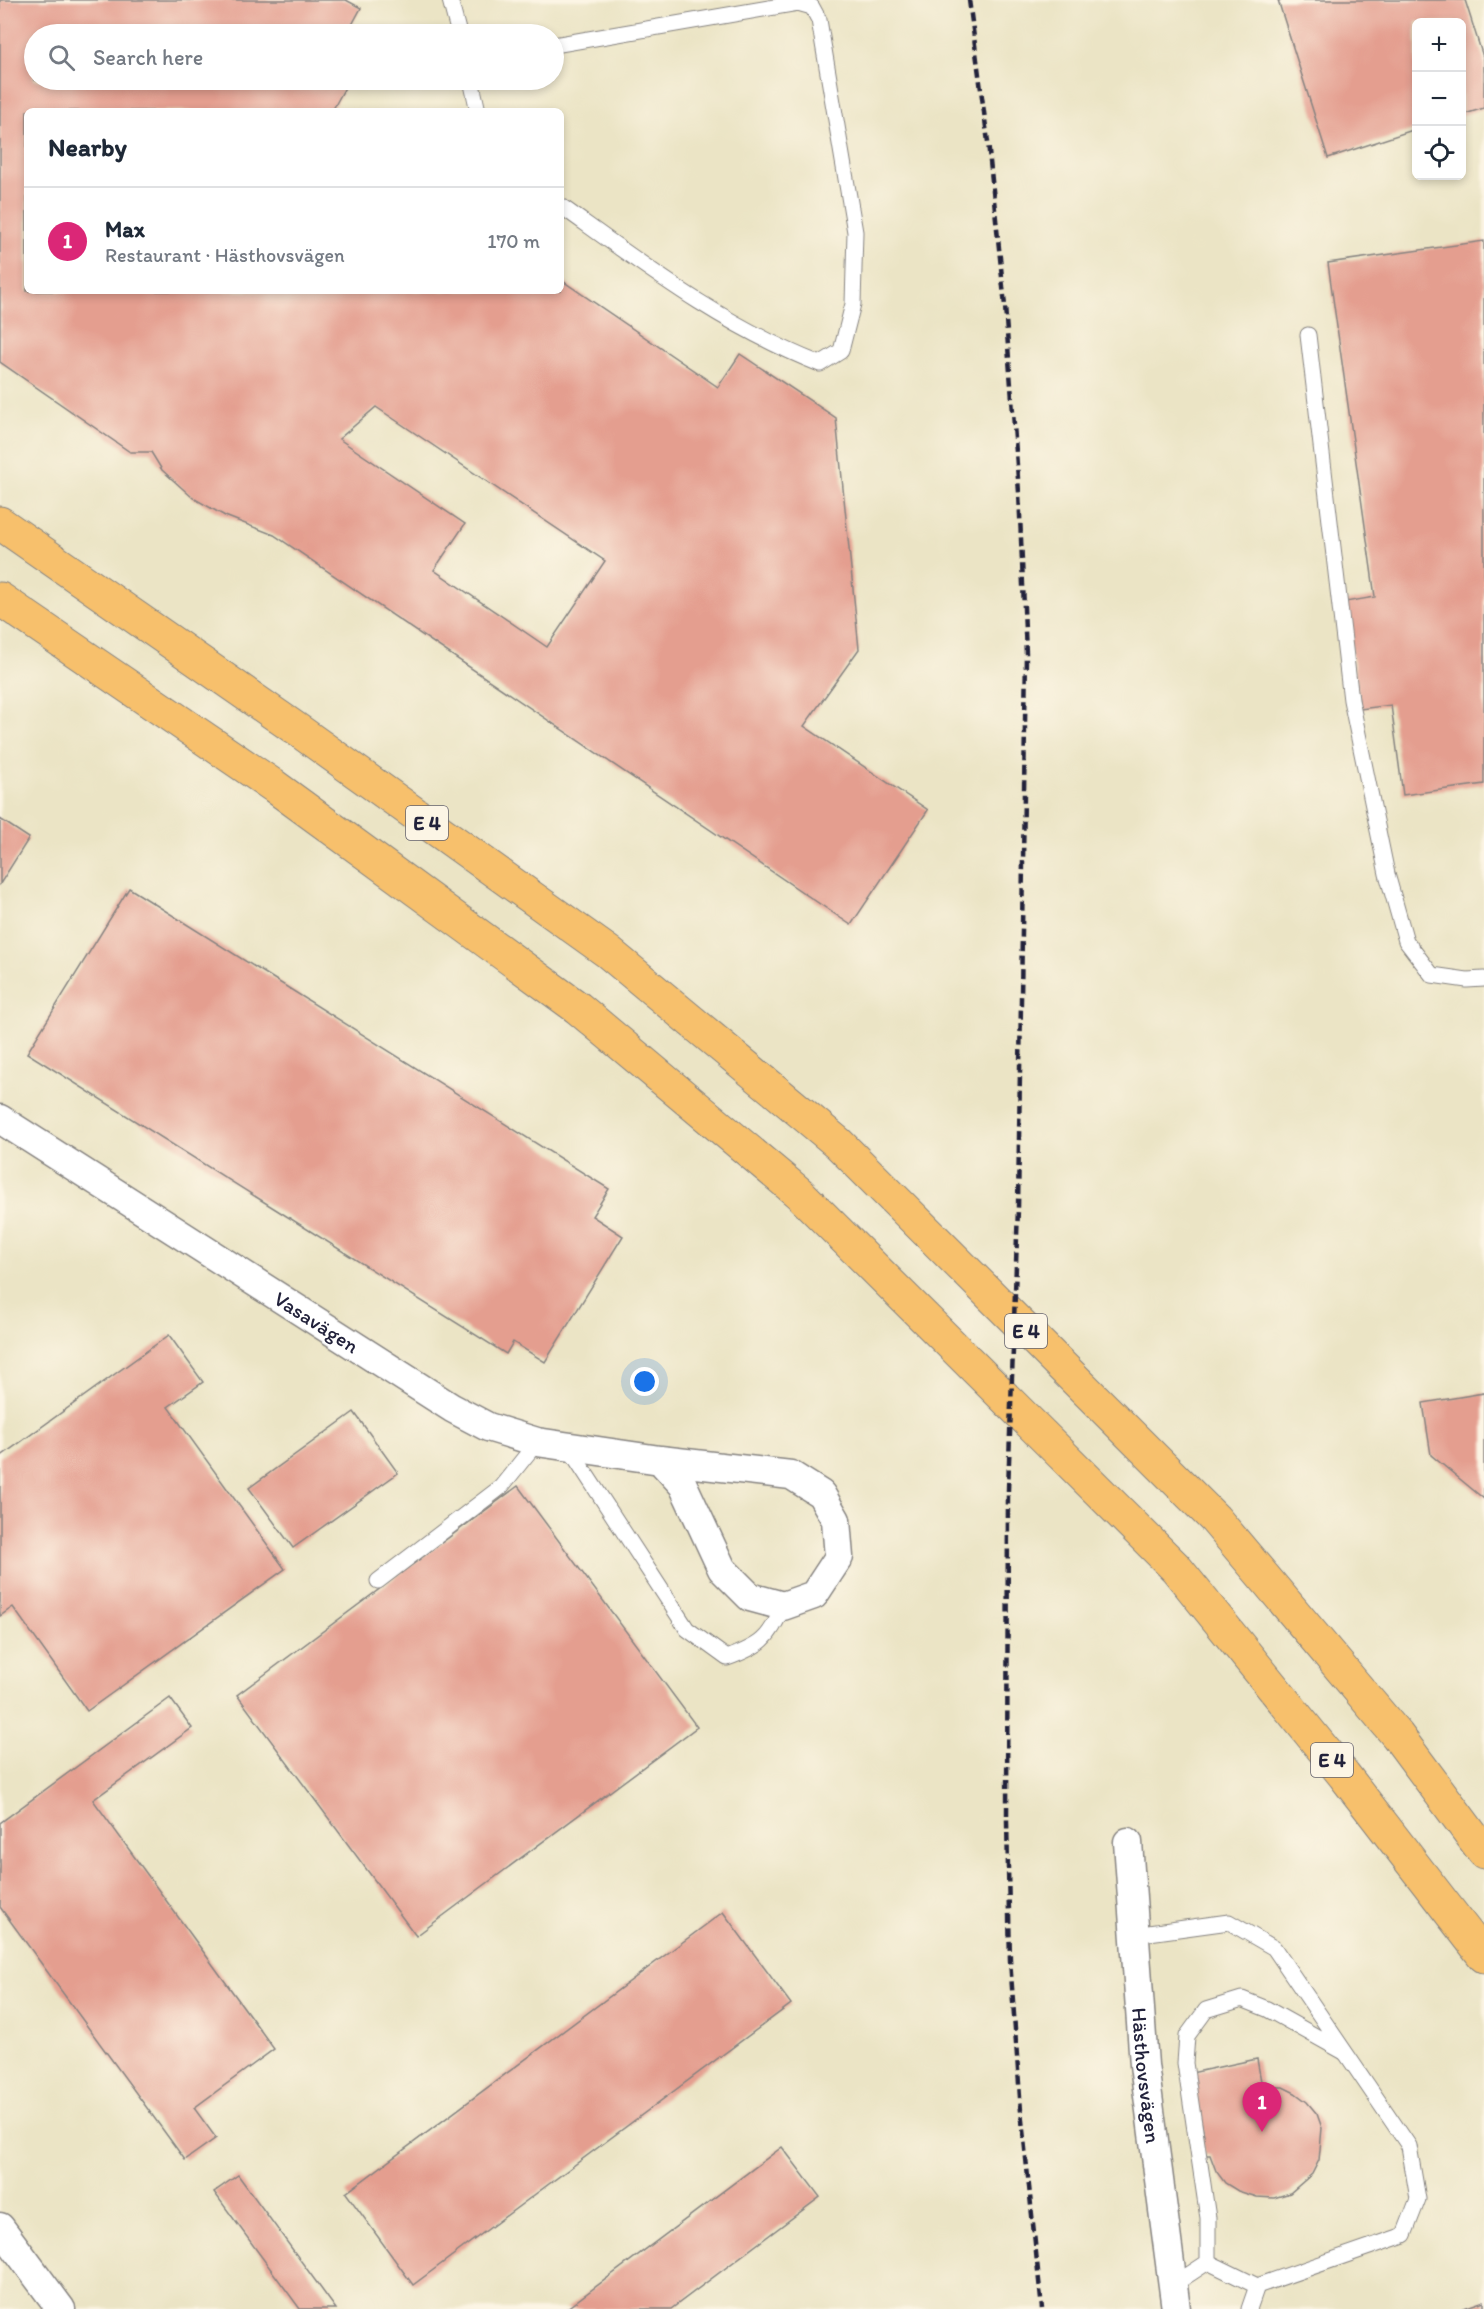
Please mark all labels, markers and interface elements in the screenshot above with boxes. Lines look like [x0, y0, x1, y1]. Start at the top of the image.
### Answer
map controls [1412, 18, 1466, 180]
button: + [1412, 18, 1466, 72]
search box [24, 24, 564, 90]
icon: search [45, 41, 78, 74]
text: Search here [93, 44, 203, 71]
button: − [1412, 72, 1466, 126]
button: locate [1412, 126, 1466, 180]
text: Nearby [48, 131, 127, 163]
text: Max [105, 216, 145, 243]
text: 1 [63, 229, 72, 253]
text: 170 m [487, 229, 540, 253]
text: Restaurant · Hästhovsvägen [105, 243, 345, 267]
road number: E 4 [406, 806, 448, 840]
street label: Vasavägen [270, 1285, 364, 1358]
road number: E 4 [1005, 1314, 1047, 1348]
your location [630, 1367, 659, 1396]
road number: E 4 [1311, 1743, 1353, 1777]
street label: Hästhovsvägen [1127, 2006, 1167, 2145]
pin: 1 [1242, 2082, 1282, 2132]

